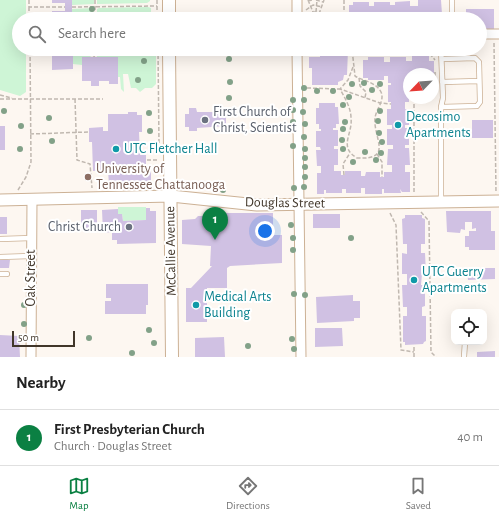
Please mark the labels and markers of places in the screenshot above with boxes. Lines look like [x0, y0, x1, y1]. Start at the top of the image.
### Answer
place label: First Church of Christ, Scientist [213, 105, 297, 135]
place label: Decosimo Apartments [406, 110, 471, 140]
marker: First Church of Christ, Scientist [200, 115, 210, 125]
marker: Decosimo Apartments [393, 120, 403, 130]
place label: UTC Fletcher Hall [124, 142, 218, 156]
marker: UTC Fletcher Hall [111, 144, 121, 154]
place label: University of Tennessee Chattanooga [96, 162, 226, 192]
marker: University of Tennessee Chattanooga [83, 172, 93, 182]
pin: 1 [202, 207, 228, 240]
place label: Christ Church [48, 220, 121, 234]
marker: Christ Church [124, 222, 134, 232]
place label: UTC Guerry Apartments [422, 265, 487, 295]
marker: UTC Guerry Apartments [409, 275, 419, 285]
place label: Medical Arts Building [204, 290, 271, 320]
marker: Medical Arts Building [191, 300, 201, 310]

